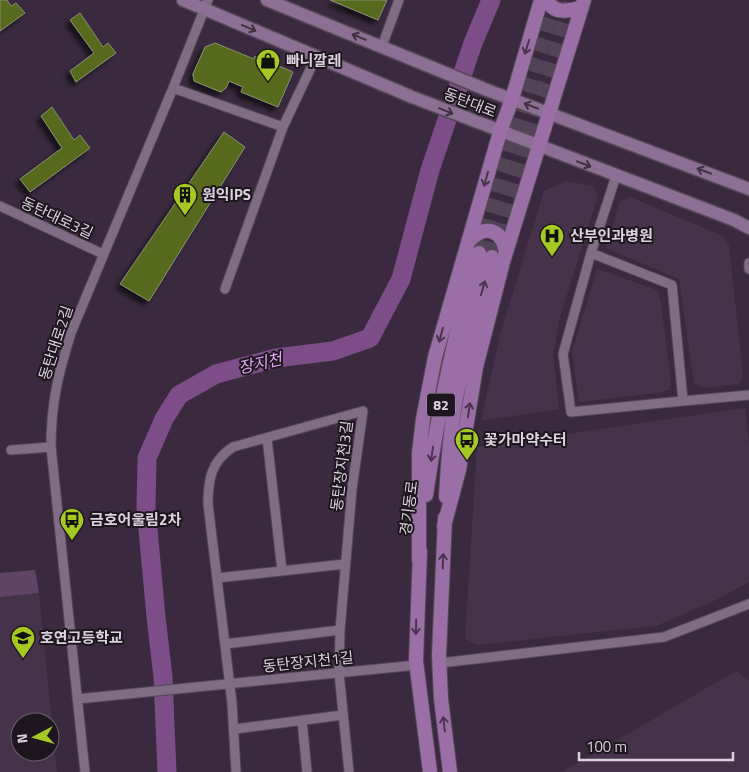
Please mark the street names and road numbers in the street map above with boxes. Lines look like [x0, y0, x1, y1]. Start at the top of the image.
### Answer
street label: 동탄대로 [440, 82, 500, 123]
street label: 동탄대로3길 [17, 191, 97, 244]
street label: 동탄대로2길 [33, 302, 78, 383]
road number: 82 [427, 394, 455, 416]
street label: 동탄장지천3길 [325, 419, 358, 513]
street label: 경기동로 [394, 479, 423, 537]
street label: 동탄장지천1길 [261, 645, 355, 678]

